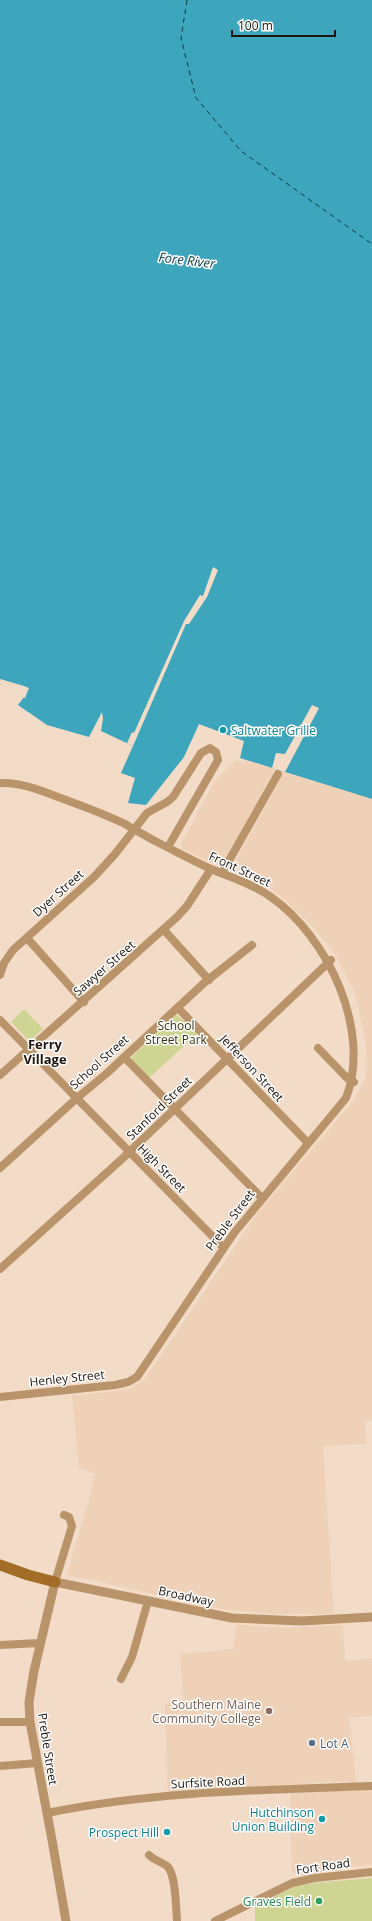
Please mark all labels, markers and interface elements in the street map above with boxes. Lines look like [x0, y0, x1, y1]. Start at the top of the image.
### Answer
scale bar [232, 12, 335, 38]
text: 100 m [238, 17, 273, 34]
water label: Fore River [158, 248, 217, 273]
place label: Saltwater Grille [231, 722, 316, 739]
marker: Saltwater Grille [218, 725, 228, 735]
street label: Front Street [206, 847, 274, 891]
street label: Dyer Street [29, 866, 87, 920]
street label: Sawyer Street [69, 936, 139, 1000]
park label: School Street Park [145, 1017, 208, 1048]
street label: Jefferson Street [216, 1030, 288, 1105]
street label: School Street [66, 1031, 132, 1093]
district label: Ferry Village [23, 1035, 67, 1068]
street label: Stanford Street [123, 1072, 195, 1144]
street label: High Street [134, 1140, 190, 1196]
street label: Preble Street [201, 1186, 259, 1254]
street label: Henley Street [29, 1366, 105, 1390]
street label: Broadway [157, 1582, 216, 1610]
place label: Southern Maine Community College [152, 1696, 261, 1727]
marker: Southern Maine Community College [264, 1706, 274, 1716]
street label: Preble Street [34, 1712, 62, 1786]
place label: Lot A [320, 1735, 349, 1752]
marker: Lot A [307, 1738, 317, 1748]
street label: Surfsite Road [170, 1772, 246, 1792]
place label: Hutchinson Union Building [232, 1804, 314, 1835]
marker: Hutchinson Union Building [317, 1814, 327, 1824]
place label: Prospect Hill [89, 1824, 159, 1841]
marker: Prospect Hill [162, 1827, 172, 1837]
street label: Fort Road [295, 1854, 351, 1878]
place label: Graves Field [243, 1893, 311, 1910]
marker: Graves Field [314, 1896, 324, 1906]

